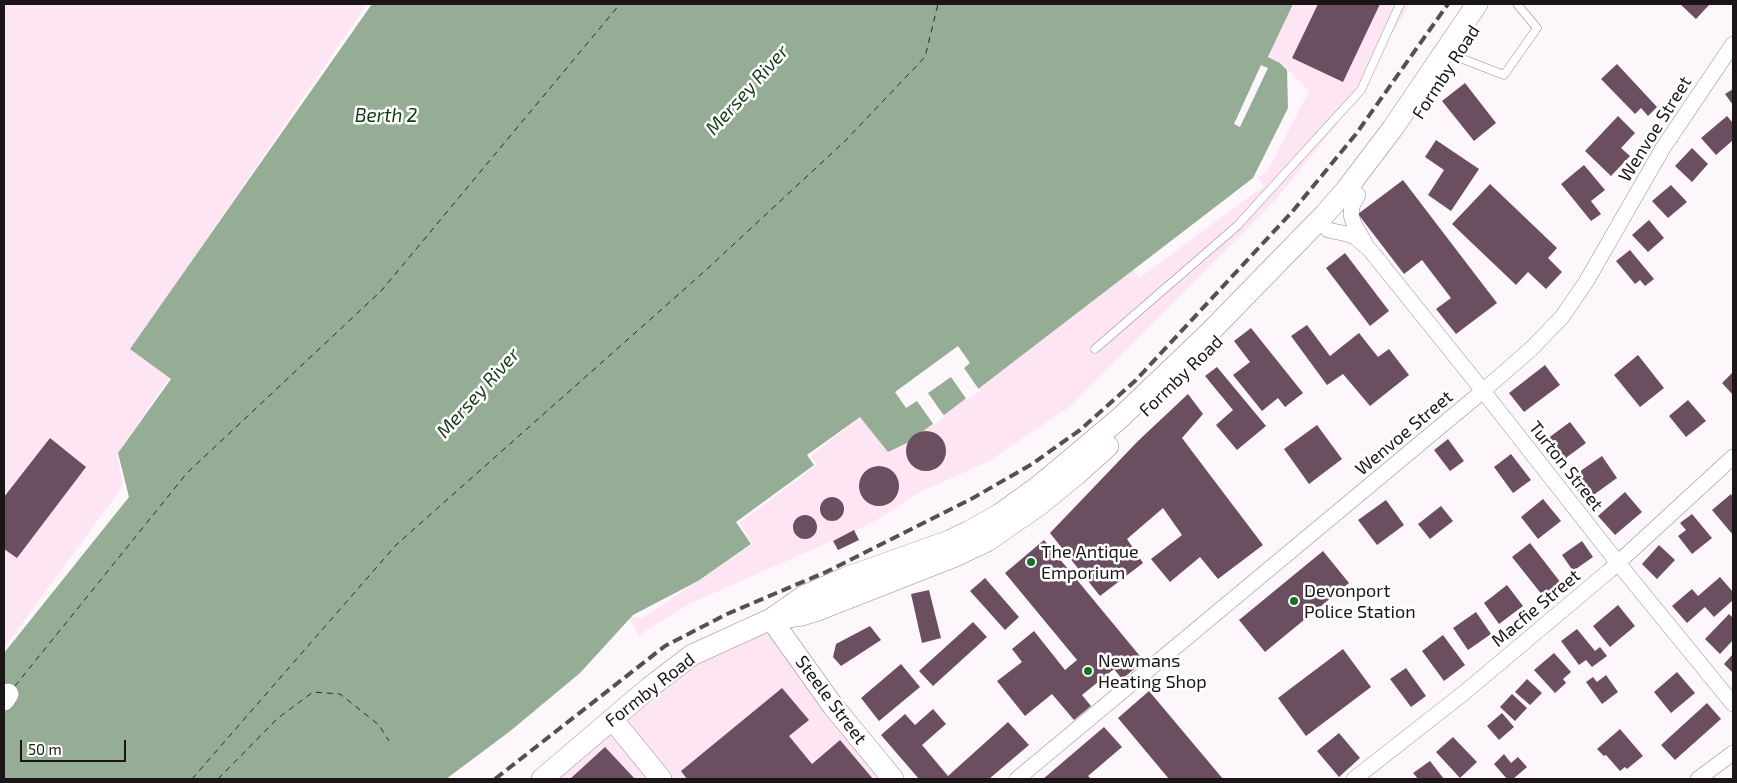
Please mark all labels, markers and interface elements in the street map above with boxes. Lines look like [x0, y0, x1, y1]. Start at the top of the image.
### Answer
street label: Formby Road [1408, 21, 1484, 123]
water label: Mersey River [701, 40, 793, 140]
street label: Wenvoe Street [1614, 72, 1696, 186]
water label: Berth 2 [355, 105, 417, 127]
street label: Formby Road [1135, 331, 1227, 421]
water label: Mersey River [432, 343, 524, 443]
street label: Wenvoe Street [1351, 386, 1457, 480]
street label: Turton Street [1524, 417, 1608, 515]
place label: The Antique Emporium [1041, 541, 1139, 584]
marker: The Antique Emporium [1025, 556, 1037, 568]
street label: Macfie Street [1487, 565, 1585, 651]
place label: Devonport Police Station [1304, 580, 1416, 622]
marker: Devonport Police Station [1288, 595, 1300, 607]
street label: Formby Road [601, 648, 699, 732]
place label: Newmans Heating Shop [1098, 650, 1207, 692]
street label: Steele Street [791, 651, 871, 749]
marker: Newmans Heating Shop [1082, 665, 1094, 677]
scale bar [22, 730, 129, 762]
text: 50 m [28, 740, 62, 758]

